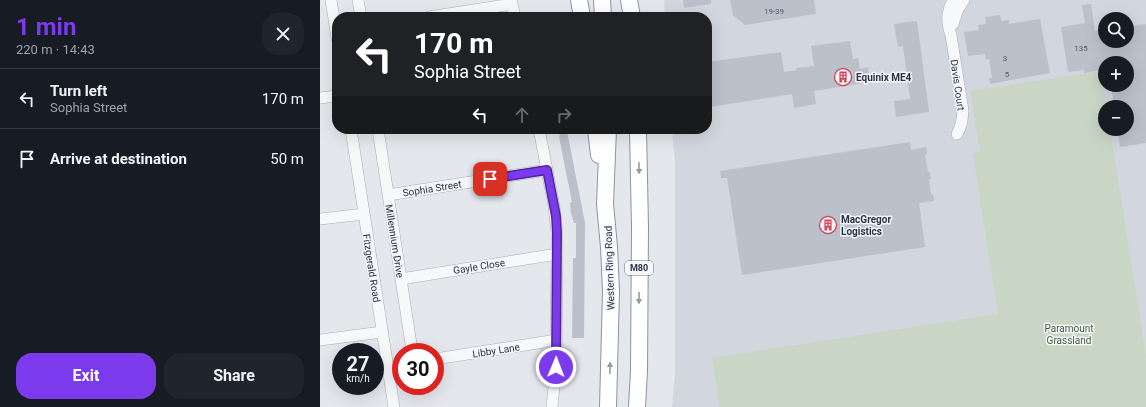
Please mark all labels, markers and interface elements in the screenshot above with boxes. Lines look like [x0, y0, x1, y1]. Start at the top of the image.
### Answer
house number: 19-39 [764, 7, 784, 16]
map controls [1098, 12, 1134, 136]
button: search [1098, 12, 1134, 48]
text: 1 min [16, 13, 76, 41]
button: close [262, 13, 304, 55]
text: 170 m [414, 27, 493, 60]
icon: left [348, 28, 400, 80]
text: 220 m · 14:43 [16, 42, 95, 57]
house number: 135 [1074, 44, 1088, 53]
house number: 3 [1003, 54, 1007, 63]
button: + [1098, 56, 1134, 92]
street label: Davis Court [948, 59, 967, 111]
text: Sophia Street [414, 61, 521, 82]
building icon: Equinix ME4 [833, 67, 853, 87]
house number: 5 [1005, 70, 1010, 79]
place label: Equinix ME4 [856, 72, 912, 83]
text: Turn left [50, 82, 107, 100]
icon: left [16, 88, 38, 110]
text: 170 m [262, 90, 304, 108]
text: Sophia Street [50, 100, 127, 115]
button: − [1098, 100, 1134, 136]
icon: left [469, 104, 491, 126]
icon: ahead [511, 104, 533, 126]
icon: right [553, 104, 575, 126]
icon: arrive [16, 148, 38, 170]
text: Arrive at destination [50, 150, 187, 168]
text: 50 m [270, 150, 304, 168]
pin [473, 162, 507, 196]
one-way arrow [635, 162, 642, 174]
icon: arrive [479, 168, 501, 190]
street label: Sophia Street [402, 178, 462, 199]
street label: Millennium Drive [383, 204, 406, 279]
place label: MacGregor Logistics [841, 214, 891, 237]
building icon: MacGregor Logistics [818, 215, 838, 235]
street label: Western Ring Road [603, 226, 616, 310]
street label: Fitzgerald Road [361, 233, 382, 303]
street label: Gayle Close [452, 257, 506, 276]
road number: M80 [625, 261, 653, 275]
one-way arrow [636, 292, 642, 305]
park label: Paramount Grassland [1044, 323, 1094, 346]
street label: Libby Lane [472, 341, 521, 360]
speed limit sign: 30 [392, 343, 444, 395]
position arrow [535, 346, 577, 388]
text: 27 [347, 352, 369, 376]
button: Exit [16, 353, 156, 399]
button: Share [164, 353, 304, 399]
one-way arrow [607, 361, 613, 374]
text: km/h [346, 373, 370, 384]

